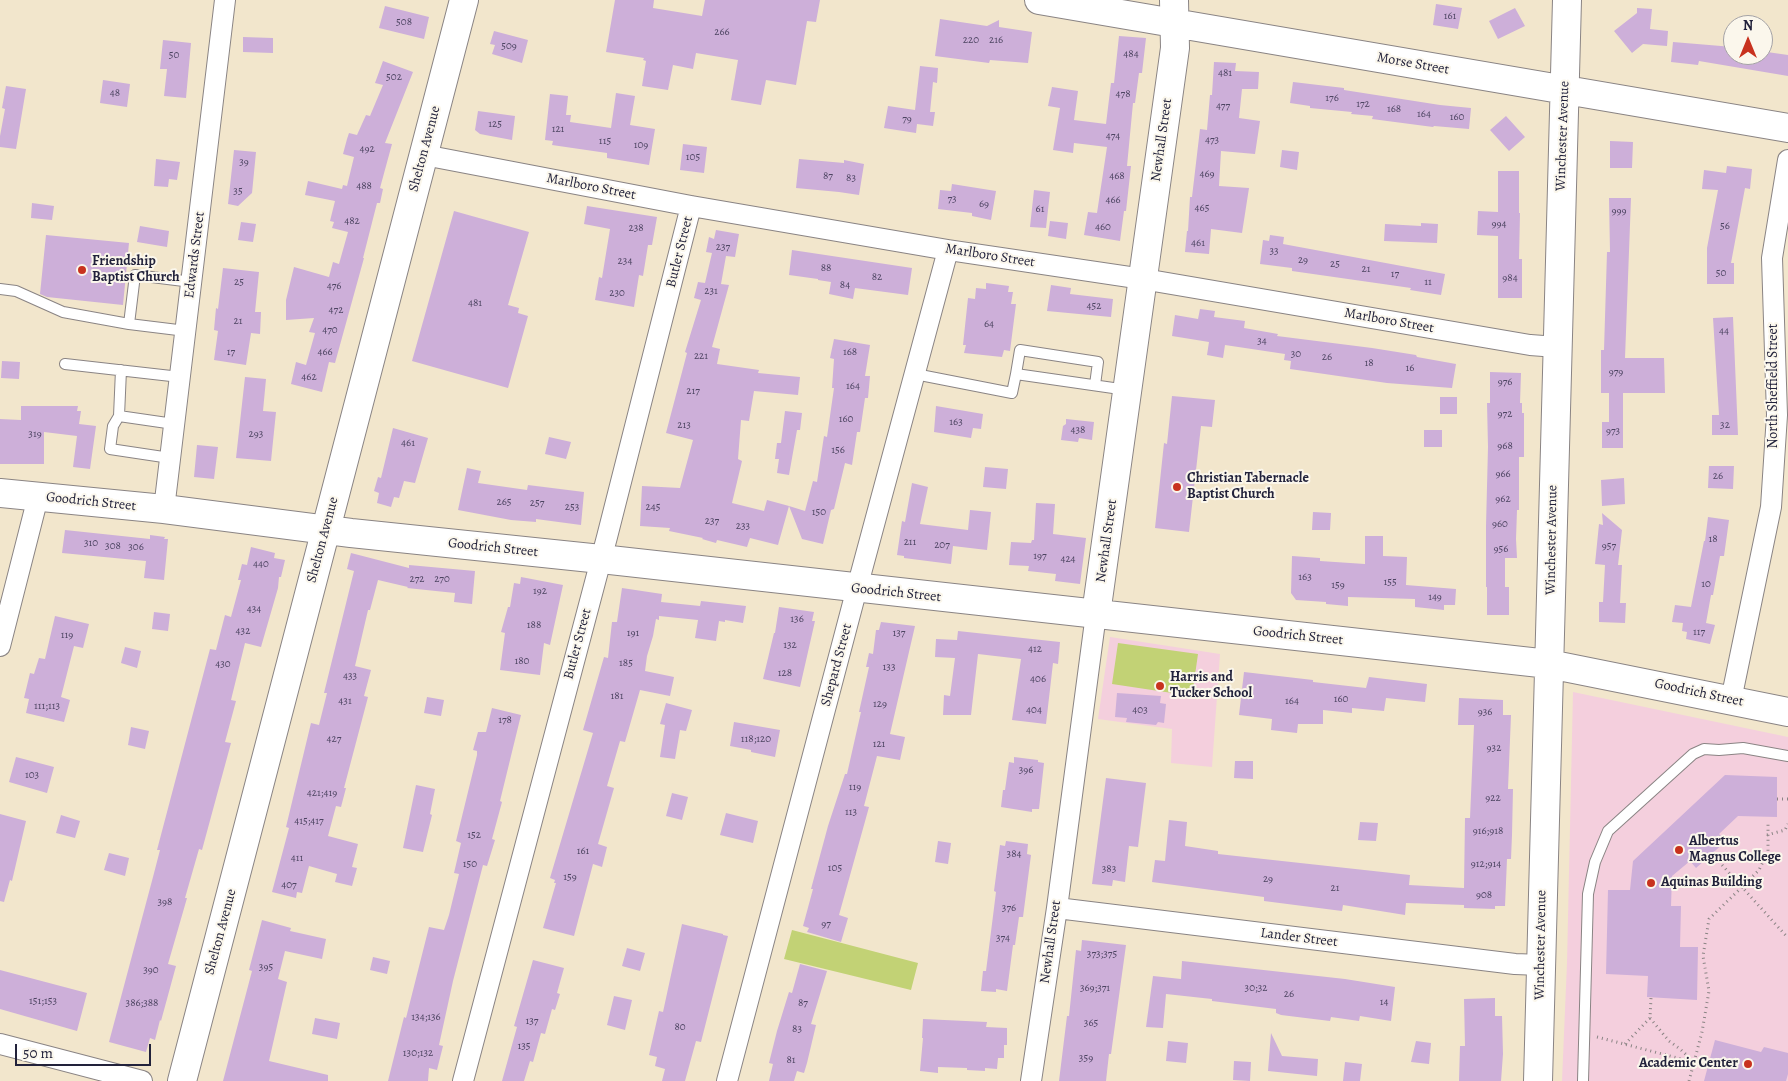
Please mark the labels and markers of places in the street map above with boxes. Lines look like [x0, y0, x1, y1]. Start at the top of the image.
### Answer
place label: Friendship Baptist Church [92, 254, 180, 286]
marker: Friendship Baptist Church [76, 264, 88, 276]
place label: Christian Tabernacle Baptist Church [1187, 471, 1309, 504]
marker: Christian Tabernacle Baptist Church [1171, 481, 1183, 493]
place label: Harris and Tucker School [1170, 670, 1252, 702]
marker: Harris and Tucker School [1154, 680, 1166, 692]
place label: Albertus Magnus College [1689, 834, 1781, 866]
marker: Albertus Magnus College [1673, 844, 1685, 856]
place label: Aquinas Building [1661, 875, 1762, 891]
marker: Aquinas Building [1645, 877, 1657, 889]
place label: Academic Center [1639, 1056, 1738, 1072]
marker: Academic Center [1742, 1058, 1754, 1070]

